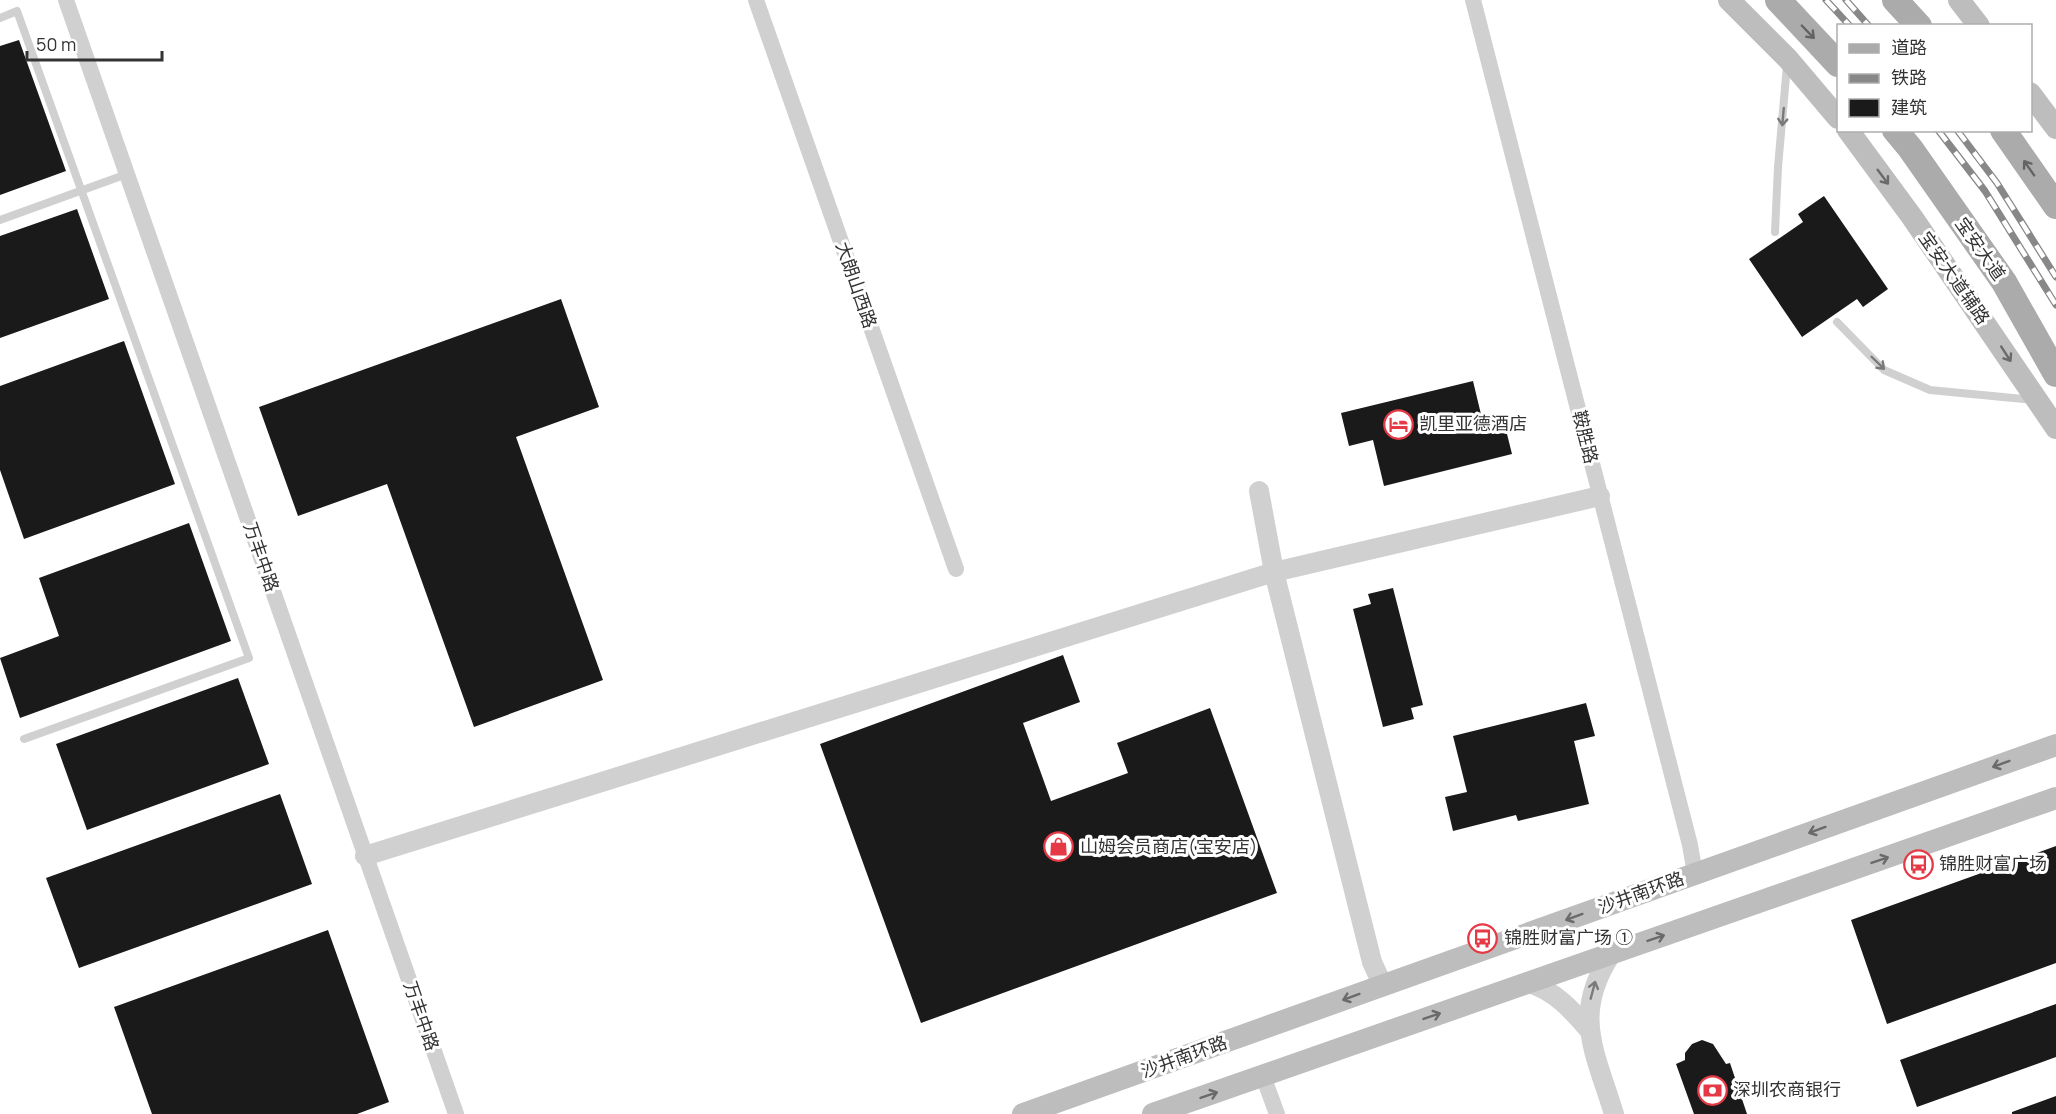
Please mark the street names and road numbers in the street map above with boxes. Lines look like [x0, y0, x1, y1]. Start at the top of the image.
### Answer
street label: 宝安大道 [1950, 212, 2011, 285]
street label: 宝安大道辅路 [1914, 226, 1996, 329]
street label: 大朗山西路 [831, 238, 883, 331]
street label: 鞍胜路 [1568, 408, 1604, 466]
street label: 万丰中路 [239, 519, 285, 595]
street label: 沙井南环路 [1594, 865, 1687, 919]
street label: 万丰中路 [399, 978, 445, 1054]
street label: 沙井南环路 [1137, 1029, 1230, 1083]

